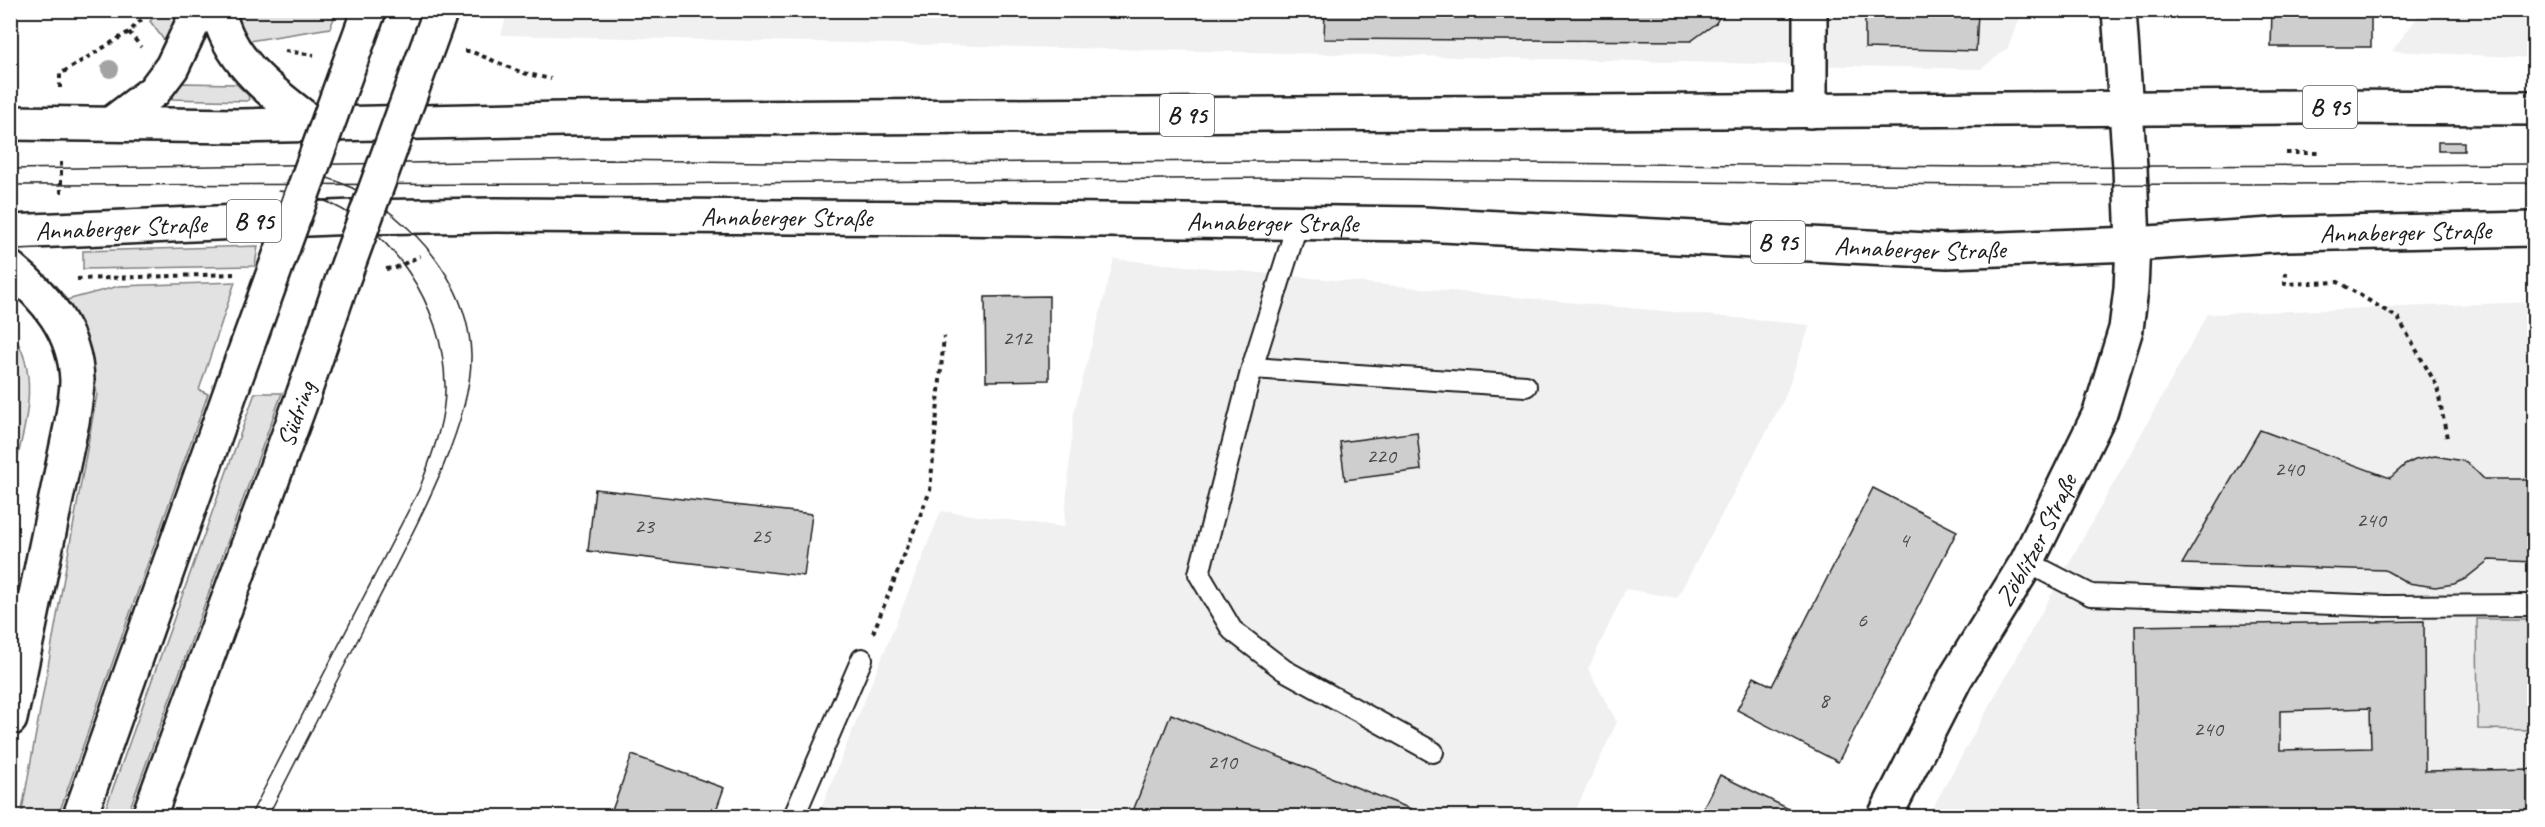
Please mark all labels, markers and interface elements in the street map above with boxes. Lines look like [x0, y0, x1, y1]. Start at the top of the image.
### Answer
road number: B 95 [2303, 86, 2357, 128]
road number: B 95 [1160, 94, 1214, 136]
road number: B 95 [227, 200, 281, 242]
street label: Annaberger Straße [701, 200, 875, 234]
street label: Annaberger Straße [1187, 205, 1361, 240]
street label: Annaberger Straße [35, 207, 210, 247]
street label: Annaberger Straße [2319, 213, 2494, 250]
road number: B 95 [1751, 221, 1805, 263]
street label: Annaberger Straße [1834, 229, 2009, 268]
house number: 212 [1002, 324, 1034, 352]
street label: Südring [269, 375, 324, 451]
house number: 220 [1366, 442, 1398, 470]
house number: 240 [2274, 455, 2306, 483]
street label: Zöblitzer Straße [1988, 466, 2085, 612]
house number: 240 [2356, 506, 2388, 534]
house number: 23 [634, 512, 656, 540]
house number: 25 [751, 522, 772, 550]
house number: 4 [1899, 526, 1911, 554]
house number: 6 [1857, 606, 1868, 634]
house number: 8 [1819, 686, 1831, 714]
house number: 240 [2193, 715, 2225, 743]
house number: 210 [1207, 748, 1239, 776]

